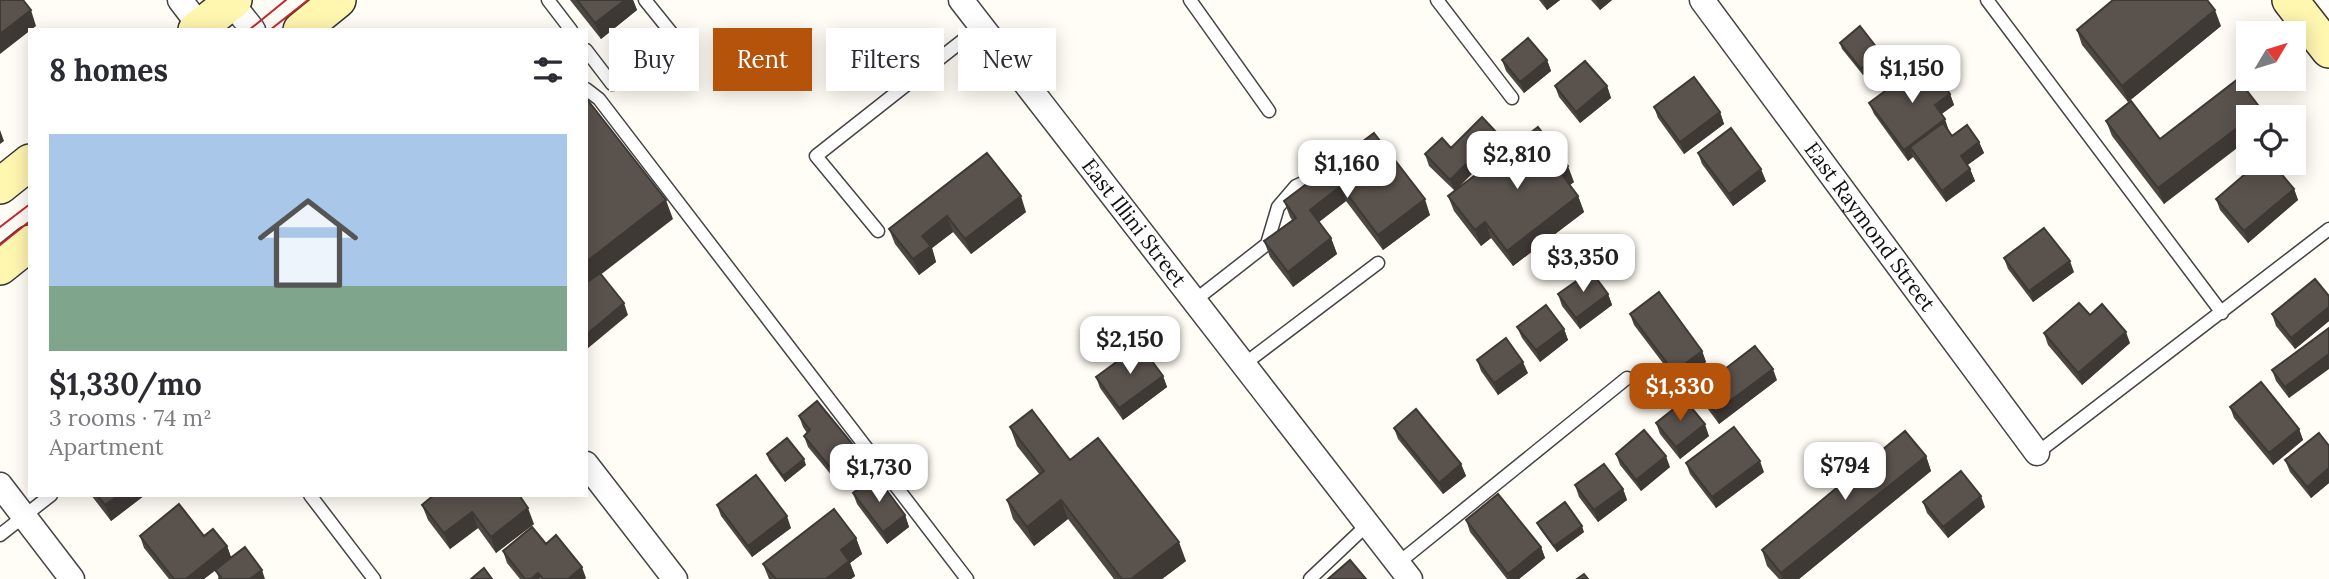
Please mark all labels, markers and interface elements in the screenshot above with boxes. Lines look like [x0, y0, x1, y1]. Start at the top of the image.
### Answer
north arrow [2236, 21, 2306, 91]
map controls [2236, 21, 2306, 175]
chip: Buy [609, 28, 699, 91]
chip: Rent [713, 28, 812, 91]
chip: Filters [826, 28, 944, 91]
chip: New [958, 28, 1056, 91]
pin: $1,150 [1855, 46, 1969, 105]
text: 8 homes [49, 51, 168, 89]
icon: filters [529, 51, 567, 89]
text: $1,150 [1880, 53, 1945, 82]
button: locate [2236, 105, 2306, 175]
pin: $2,810 [1460, 132, 1574, 191]
street label: East Raymond Street [1799, 136, 1942, 317]
text: $2,810 [1483, 139, 1551, 168]
pin: $1,160 [1290, 140, 1404, 200]
text: $1,160 [1314, 148, 1380, 177]
street label: East Illini Street [1076, 153, 1193, 293]
icon: home [245, 180, 371, 306]
pin: $3,350 [1526, 234, 1640, 294]
text: $3,350 [1547, 242, 1619, 271]
pin: $2,150 [1073, 316, 1187, 376]
text: $2,150 [1096, 324, 1164, 353]
pin: $1,330 [1623, 364, 1737, 423]
text: $1,330/mo [49, 365, 202, 403]
text: $1,330 [1645, 371, 1715, 400]
text: 3 rooms · 74 m² [49, 403, 212, 432]
text: Apartment [49, 432, 164, 461]
pin: $794 [1804, 442, 1886, 502]
pin: $1,730 [822, 444, 936, 504]
text: $794 [1820, 450, 1870, 479]
text: $1,730 [846, 452, 912, 481]

